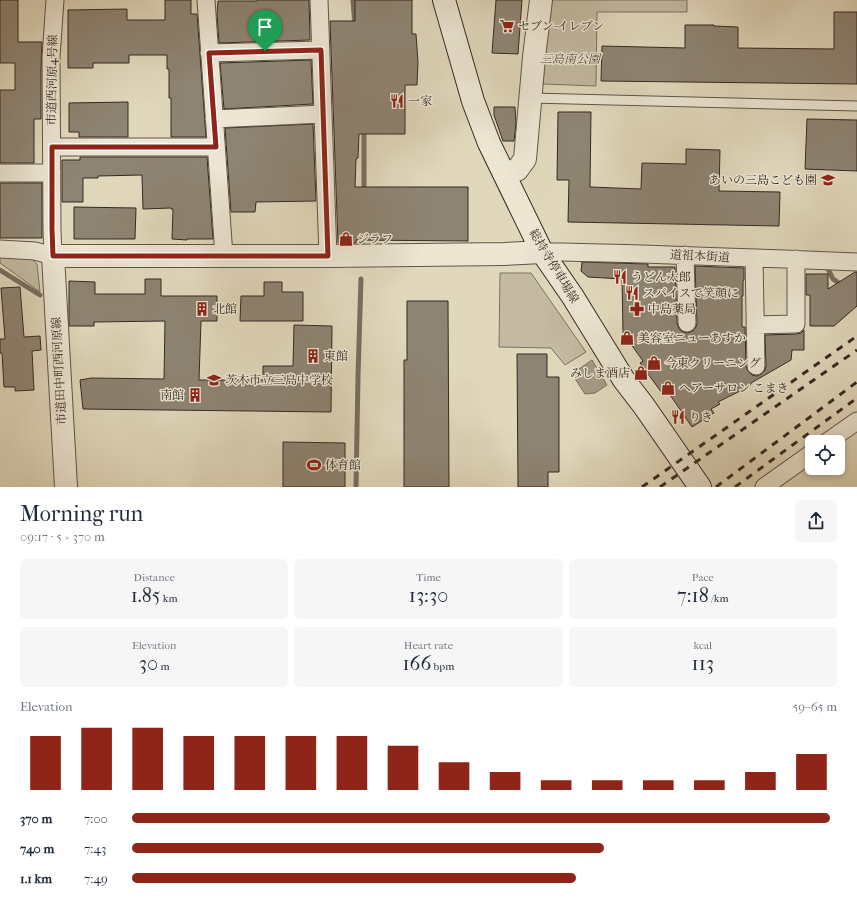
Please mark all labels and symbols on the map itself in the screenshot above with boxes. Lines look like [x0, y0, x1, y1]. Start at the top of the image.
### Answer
pin [248, 10, 282, 51]
supermarket icon: セブン-イレブン [499, 18, 515, 34]
place label: セブン-イレブン [518, 19, 604, 33]
street label: 市道西河原4号線 [44, 34, 60, 126]
park label: 三島南公園 [540, 52, 602, 66]
restaurant icon: 一家 [389, 93, 405, 109]
place label: 一家 [408, 94, 432, 108]
school or university icon: あいの三島こども園 [820, 172, 836, 188]
place label: あいの三島こども園 [709, 173, 817, 187]
street label: 総持寺停車場線 [526, 226, 582, 306]
shop icon: ジラフ [338, 231, 354, 247]
place label: ジラフ [357, 232, 393, 246]
street label: 道祖本街道 [670, 247, 730, 265]
restaurant icon: うどん太郎 [612, 269, 628, 285]
place label: うどん太郎 [631, 270, 691, 284]
restaurant icon: スパイスで笑顔に [624, 285, 640, 301]
place label: スパイスで笑顔に [643, 286, 739, 300]
building icon: 北館 [194, 301, 210, 317]
pharmacy icon: 中島薬局 [629, 301, 645, 317]
place label: 北館 [213, 302, 237, 316]
place label: 中島薬局 [648, 302, 696, 316]
street label: 市道田中町西河原線 [49, 317, 69, 425]
shop icon: 美容室ニューあすか [619, 330, 635, 346]
place label: 美容室ニューあすか [638, 331, 746, 345]
building icon: 東館 [305, 348, 321, 364]
place label: 東館 [324, 349, 348, 363]
shop icon: 今東クリーニング [646, 355, 662, 371]
place label: 今東クリーニング [665, 356, 761, 370]
shop icon: みしま酒店 [633, 365, 649, 381]
place label: みしま酒店 [570, 366, 630, 380]
school or university icon: 茨木市立三島中学校 [206, 372, 222, 388]
place label: 茨木市立三島中学校 [225, 373, 333, 387]
shop icon: ヘアーサロン こまき [660, 380, 676, 396]
place label: ヘアーサロン こまき [679, 381, 789, 395]
building icon: 南館 [187, 387, 203, 403]
place label: 南館 [160, 388, 184, 402]
restaurant icon: りき [670, 409, 686, 425]
place label: りき [689, 410, 713, 424]
sports icon: 体育館 [306, 457, 322, 473]
place label: 体育館 [325, 458, 361, 472]

